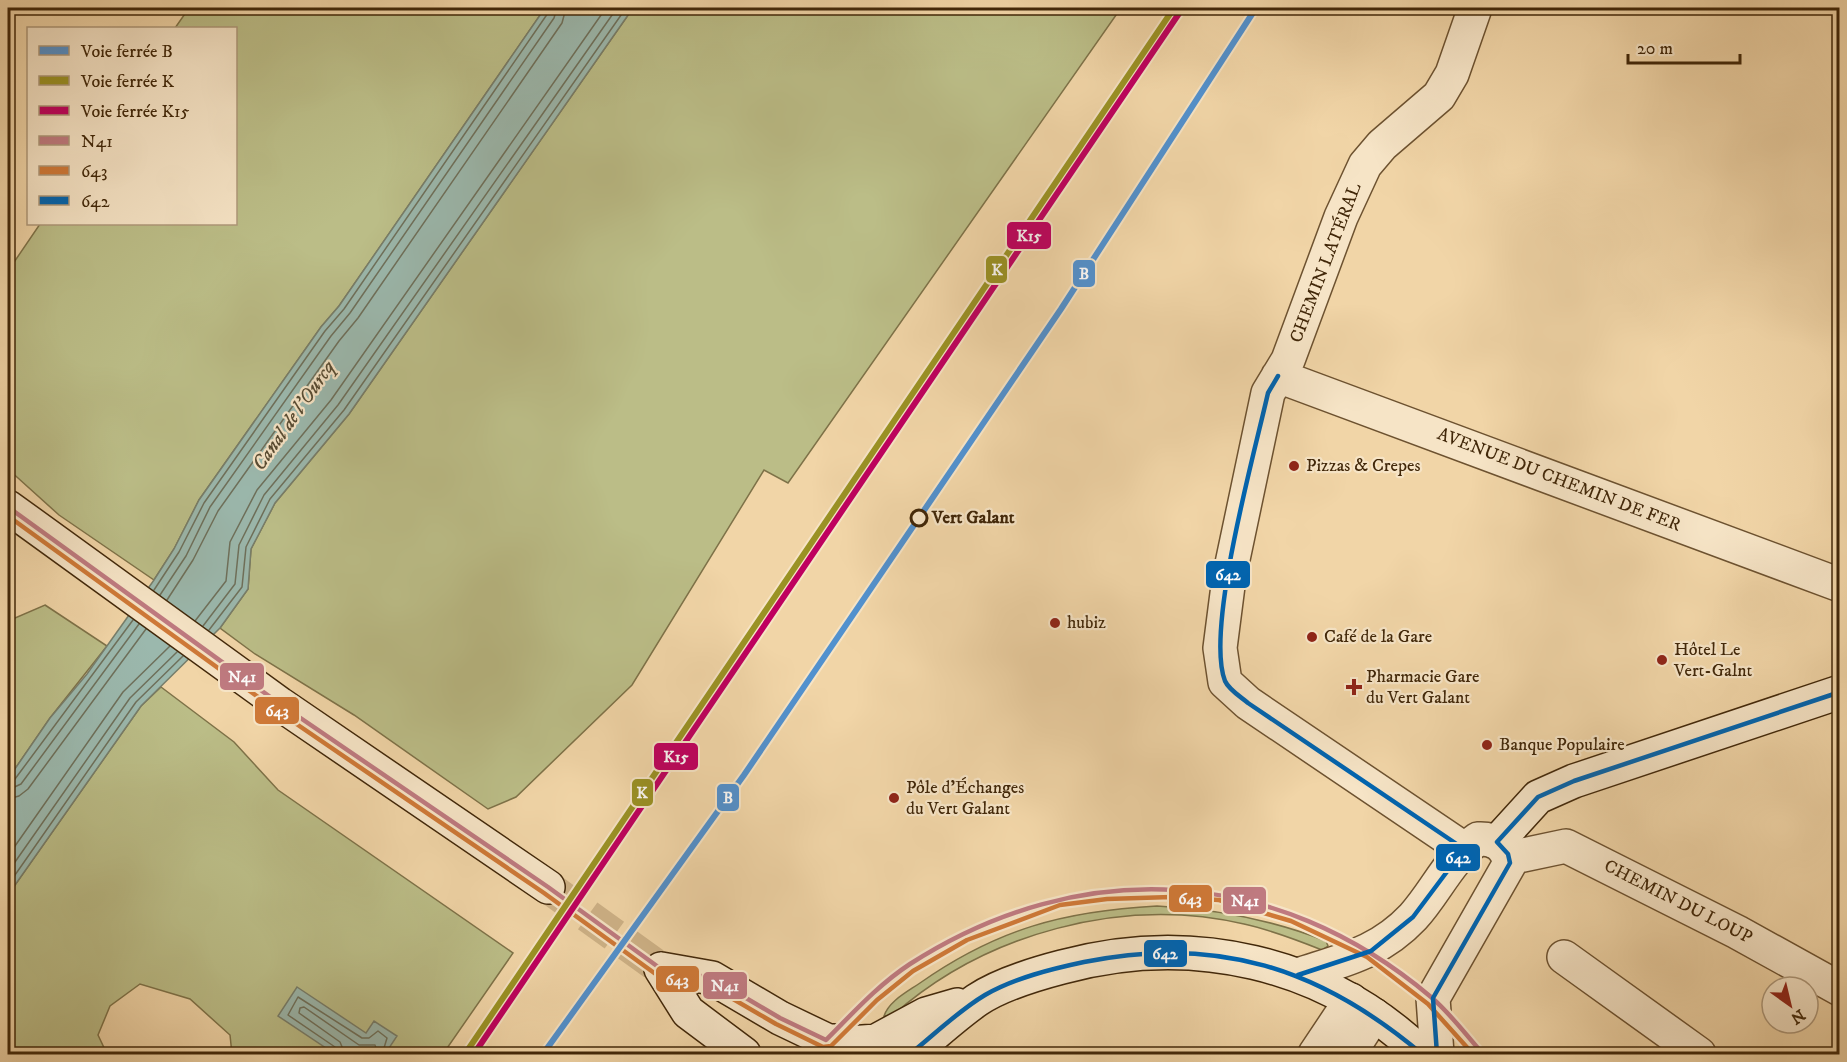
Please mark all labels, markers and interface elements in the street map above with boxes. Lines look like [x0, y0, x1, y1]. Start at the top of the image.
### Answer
legend [27, 27, 237, 225]
scale bar [1628, 27, 1740, 65]
text: 20 m [1637, 38, 1673, 60]
text: Voie ferrée B [80, 41, 173, 63]
text: Voie ferrée K [80, 71, 174, 93]
text: Voie ferrée K15 [80, 101, 190, 123]
text: N41 [81, 131, 113, 153]
text: 643 [81, 161, 107, 183]
street label: CHEMIN LATÉRAL [1285, 180, 1367, 346]
text: 642 [81, 191, 110, 213]
line badge: K15 [1006, 221, 1052, 250]
text: K15 [1017, 226, 1042, 246]
line badge: K [985, 255, 1008, 284]
line badge: B [1072, 259, 1096, 288]
text: K [991, 260, 1003, 280]
text: B [1079, 264, 1089, 284]
water label: Canal de l'Ourcq [247, 356, 342, 476]
street label: AVENUE DU CHEMIN DE FER [1434, 423, 1684, 537]
place label: Pizzas & Crepes [1306, 455, 1420, 477]
marker: Pizzas & Crepes [1287, 459, 1301, 473]
place label: Vert Galant [931, 507, 1015, 529]
marker: Vert Galant [910, 509, 928, 527]
line badge: 642 [1205, 560, 1251, 589]
text: 642 [1215, 565, 1242, 585]
place label: hubiz [1067, 612, 1106, 634]
marker: hubiz [1048, 616, 1062, 630]
place label: Café de la Gare [1324, 626, 1432, 648]
marker: Café de la Gare [1305, 630, 1319, 644]
place label: Hôtel Le Vert-Galnt [1673, 639, 1753, 682]
marker: Hôtel Le Vert-Galnt [1655, 653, 1669, 667]
line badge: N41 [219, 662, 265, 691]
place label: Pharmacie Gare du Vert Galant [1366, 666, 1480, 709]
text: N41 [228, 667, 256, 687]
marker: Pharmacie Gare du Vert Galant [1347, 680, 1361, 694]
line badge: 643 [254, 696, 300, 725]
text: 643 [265, 701, 289, 721]
place label: Banque Populaire [1499, 734, 1625, 756]
marker: Banque Populaire [1480, 738, 1494, 752]
line badge: K15 [653, 742, 699, 771]
text: K15 [664, 747, 689, 767]
place label: Pôle d'Échanges du Vert Galant [906, 777, 1024, 820]
line badge: K [631, 778, 654, 807]
text: K [636, 783, 648, 803]
line badge: B [716, 783, 740, 812]
text: B [723, 788, 733, 808]
marker: Pôle d'Échanges du Vert Galant [887, 791, 901, 805]
line badge: 642 [1435, 843, 1481, 872]
text: 642 [1445, 848, 1472, 868]
street label: CHEMIN DU LOUP [1600, 855, 1756, 949]
line badge: 643 [1168, 884, 1213, 913]
line badge: N41 [1222, 886, 1267, 915]
text: 643 [1178, 889, 1202, 909]
text: N41 [1231, 891, 1259, 911]
line badge: 642 [1143, 939, 1188, 968]
text: 642 [1152, 944, 1179, 964]
line badge: 643 [655, 965, 700, 993]
text: 643 [665, 970, 689, 990]
line badge: N41 [702, 971, 748, 1000]
north arrow [1760, 975, 1820, 1035]
text: N41 [711, 976, 739, 996]
text: N [1787, 1005, 1809, 1029]

